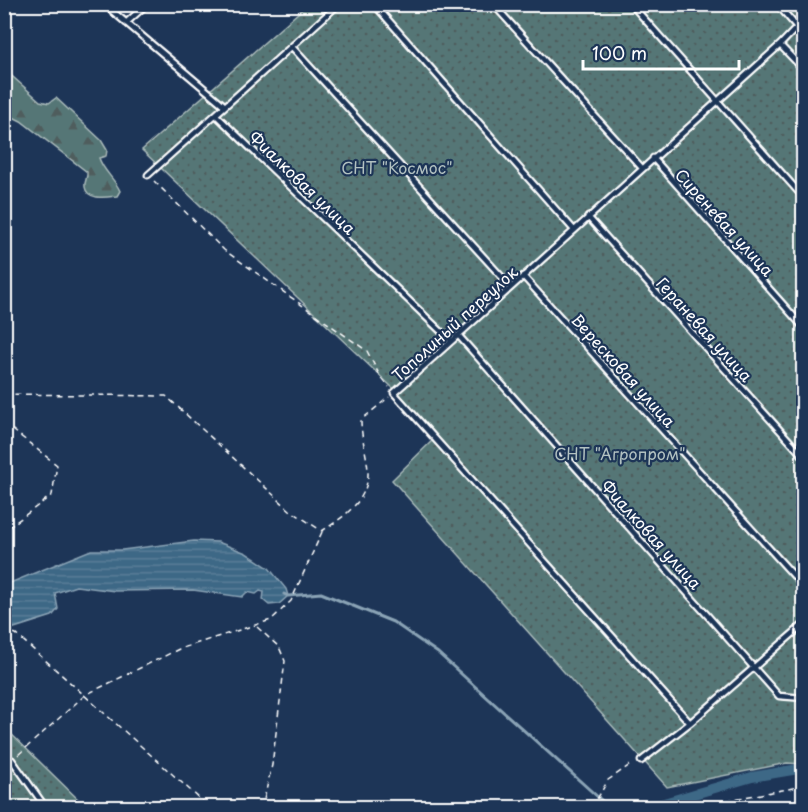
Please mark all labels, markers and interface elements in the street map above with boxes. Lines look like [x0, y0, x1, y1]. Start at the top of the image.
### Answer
scale bar [583, 33, 739, 71]
text: 100 m [592, 39, 647, 66]
street label: Фиалковая улица [244, 125, 362, 239]
park label: СНТ "Космос" [341, 155, 453, 179]
street label: Сиреневая улица [670, 163, 780, 281]
street label: Тополиный переулок [386, 260, 523, 386]
street label: Гераневая улица [651, 271, 759, 387]
street label: Вересковая улица [566, 308, 682, 432]
park label: СНТ "Агропром" [554, 441, 686, 465]
street label: Фиалковая улица [596, 474, 708, 594]

